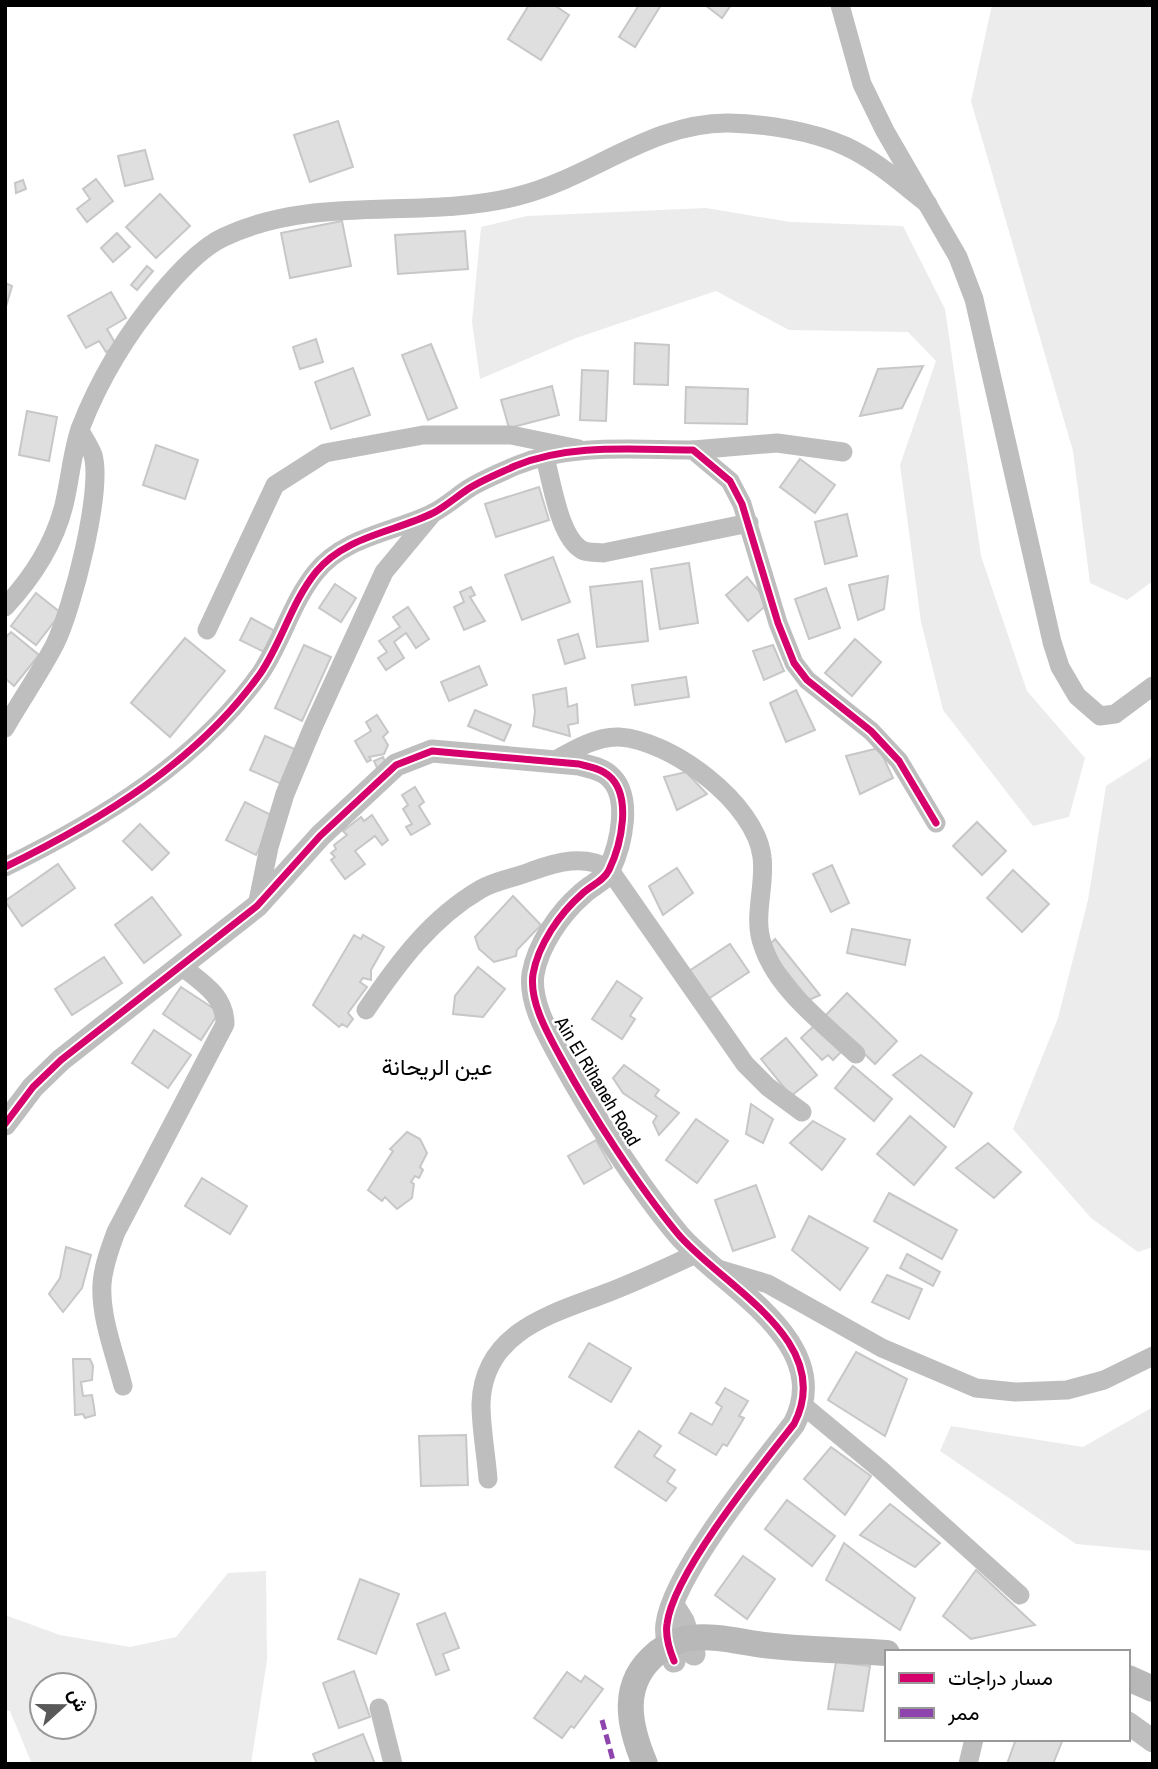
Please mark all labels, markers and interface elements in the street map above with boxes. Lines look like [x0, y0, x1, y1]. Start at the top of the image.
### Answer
street label: Ain El Rihaneh Road [549, 1011, 647, 1150]
district label: عين الريحانة [381, 1051, 493, 1082]
legend [885, 1650, 1130, 1741]
text: مسار دراجات [948, 1663, 1053, 1692]
north arrow [28, 1671, 98, 1741]
text: ش [63, 1685, 95, 1715]
text: ممر [947, 1698, 979, 1727]

